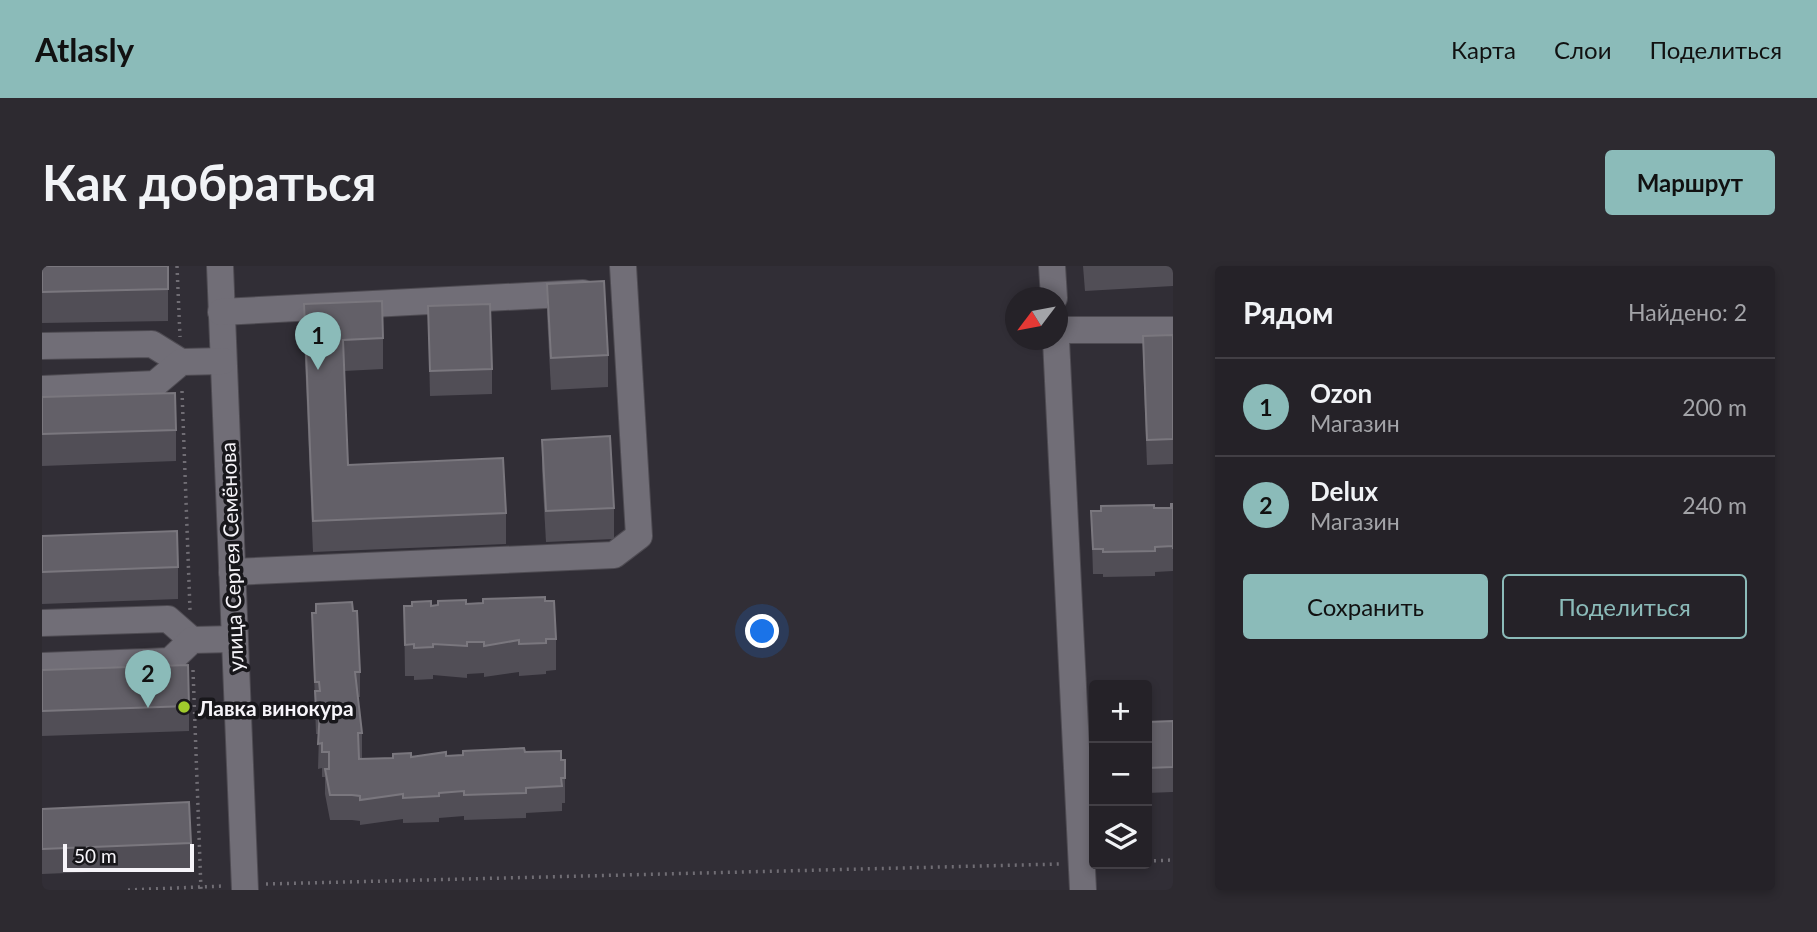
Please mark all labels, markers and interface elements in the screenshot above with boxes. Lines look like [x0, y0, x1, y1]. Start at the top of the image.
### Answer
text: Atlasly [35, 29, 134, 69]
text: Карта [1451, 35, 1516, 64]
text: Слои [1554, 35, 1611, 64]
text: Поделиться [1649, 35, 1782, 64]
button: Маршрут [1605, 150, 1775, 215]
text: Как добраться [42, 153, 376, 211]
north arrow [1005, 287, 1068, 350]
text: Рядом [1243, 294, 1333, 330]
text: Найдено: 2 [1628, 298, 1747, 326]
pin: 1 [295, 312, 341, 370]
text: Ozon [1310, 377, 1372, 409]
text: 1 [1259, 393, 1273, 421]
text: 200 m [1682, 393, 1747, 421]
text: Магазин [1310, 409, 1400, 437]
street label: улица Сергея Семёнова [214, 442, 248, 672]
text: Delux [1310, 475, 1378, 507]
text: 2 [1259, 491, 1273, 519]
text: 240 m [1682, 491, 1747, 519]
text: Магазин [1310, 507, 1400, 535]
button: Сохранить [1243, 574, 1488, 639]
button: Поделиться [1502, 574, 1747, 639]
your location [745, 614, 779, 648]
pin: 2 [125, 650, 171, 708]
map controls [1089, 680, 1152, 869]
button: + [1089, 680, 1152, 743]
place label: Лавка винокура [197, 695, 354, 720]
marker: Лавка винокура [176, 699, 192, 715]
button: − [1089, 743, 1152, 806]
button: layers [1089, 806, 1152, 869]
scale bar [63, 841, 194, 873]
text: 50 m [74, 844, 117, 867]

